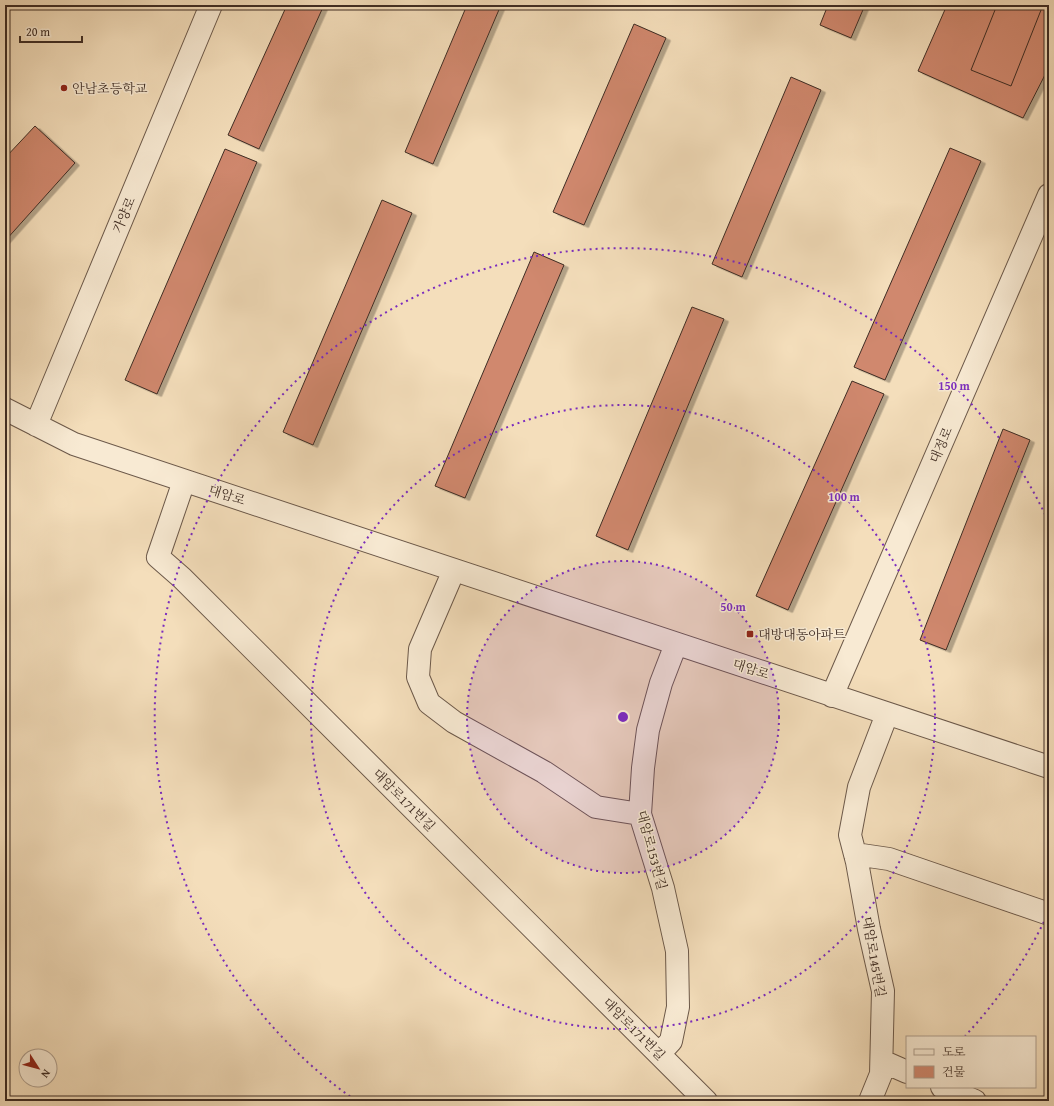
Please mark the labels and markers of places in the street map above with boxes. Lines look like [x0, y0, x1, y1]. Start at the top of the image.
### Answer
place label: 안남초등학교 [72, 79, 148, 98]
marker: 안남초등학교 [59, 83, 69, 93]
place label: 대방대동아파트 [758, 625, 846, 644]
marker: 대방대동아파트 [745, 629, 755, 639]
centre of rings [616, 710, 630, 724]

